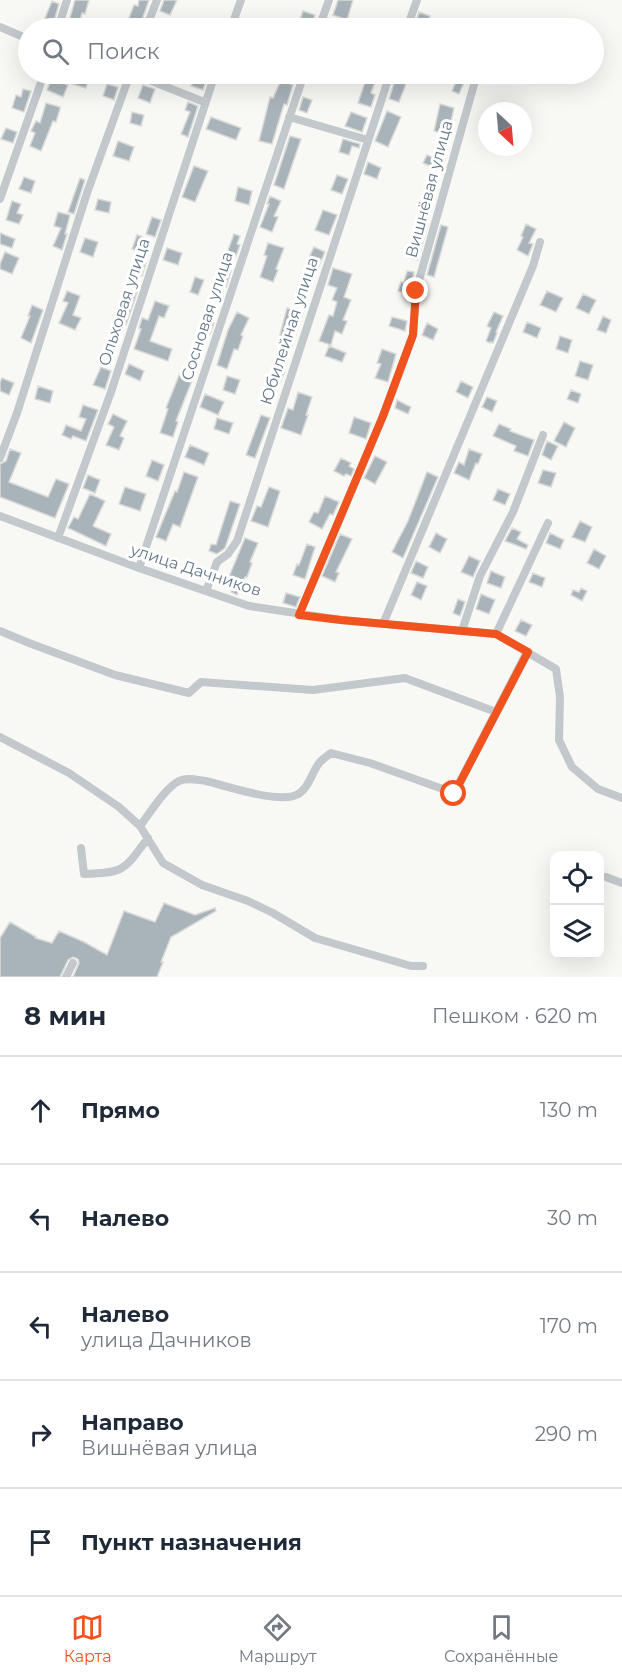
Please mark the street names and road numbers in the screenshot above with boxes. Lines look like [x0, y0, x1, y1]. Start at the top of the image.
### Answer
street label: Вишнёвая улица [402, 118, 456, 260]
street label: Ольховая улица [94, 236, 154, 368]
street label: Сосновая улица [177, 249, 237, 383]
street label: Юбилейная улица [256, 255, 322, 407]
street label: улица Дачников [127, 540, 264, 600]

